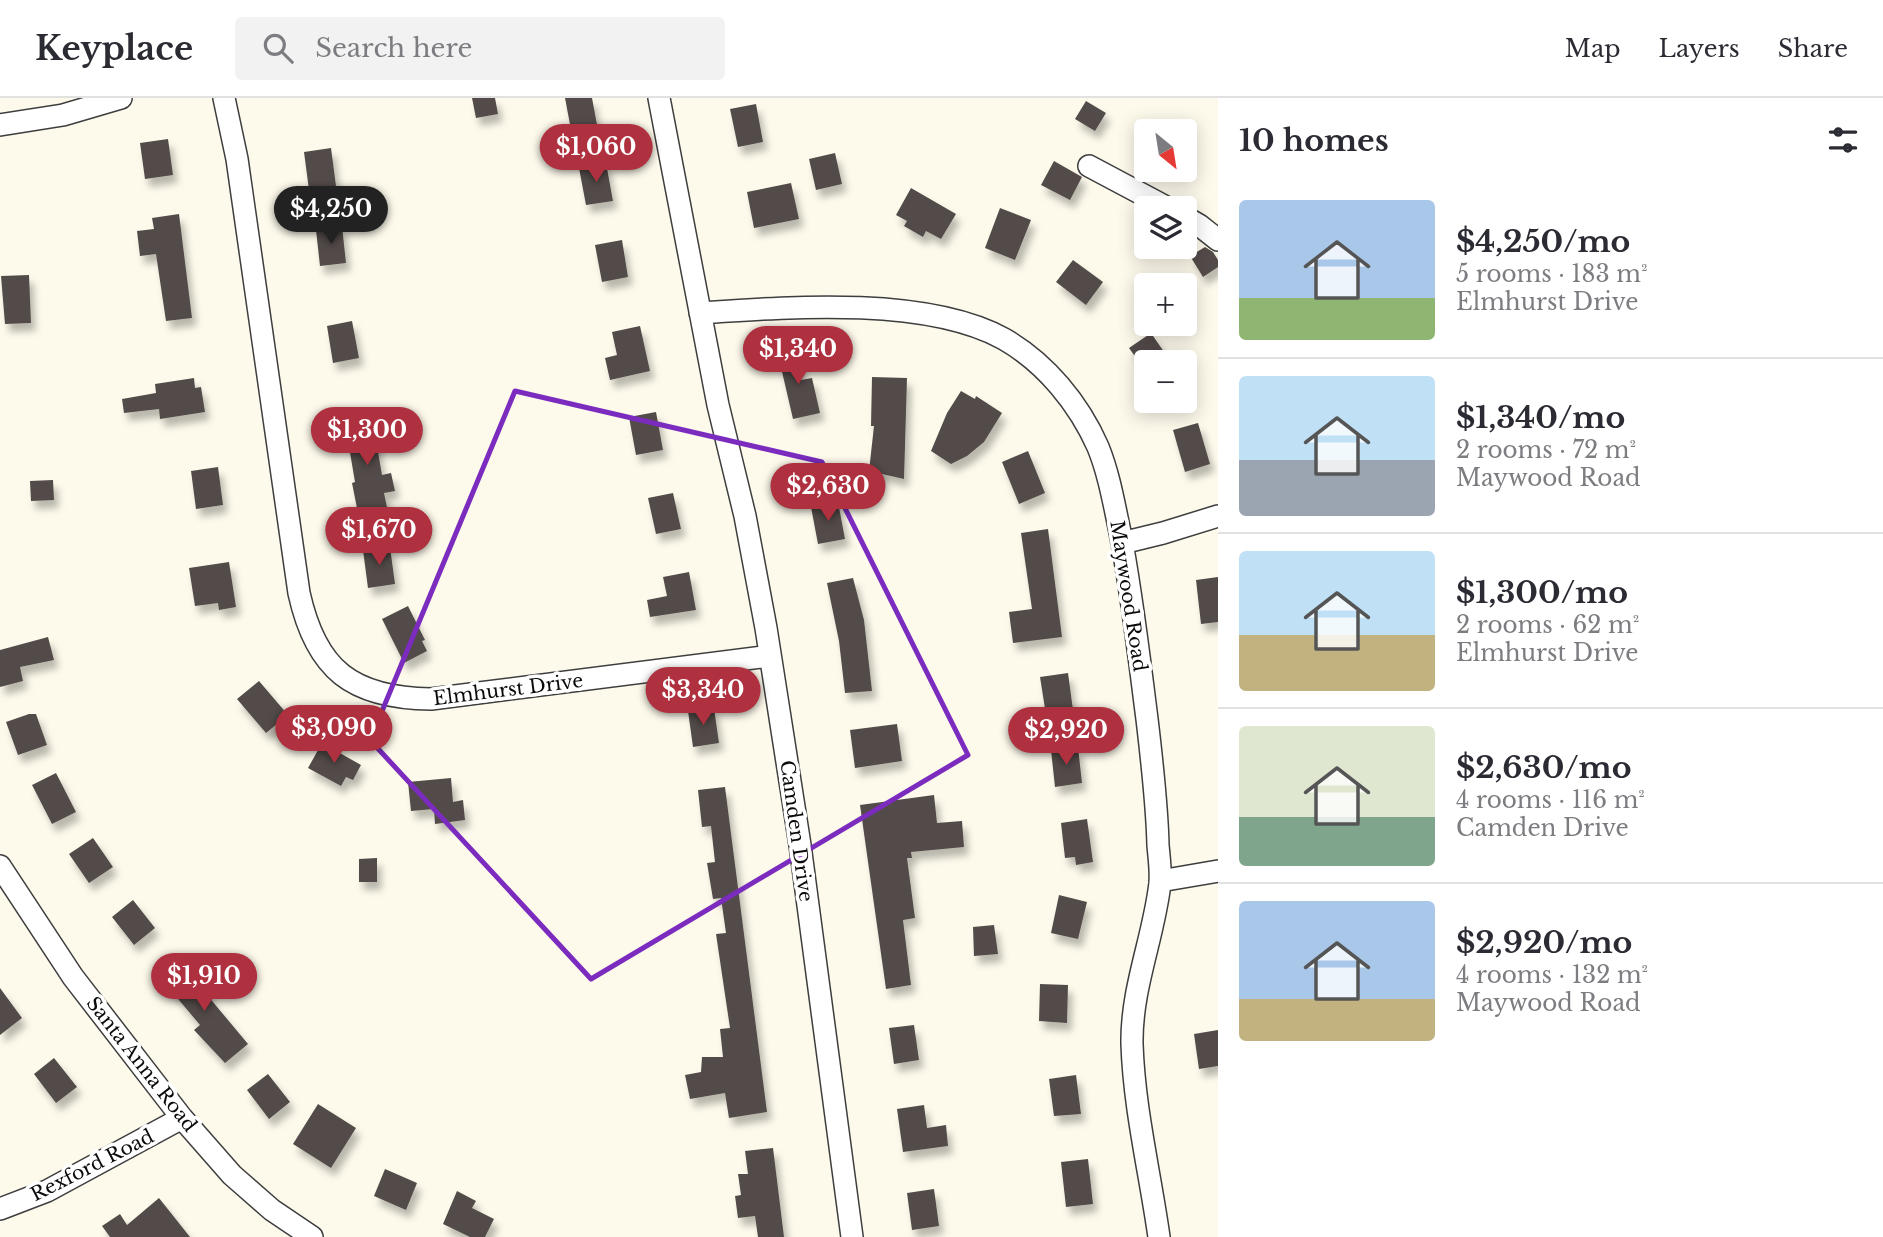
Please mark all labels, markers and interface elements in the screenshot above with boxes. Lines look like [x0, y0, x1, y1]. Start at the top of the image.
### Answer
search box [235, 17, 725, 80]
text: Keyplace [35, 28, 193, 69]
icon: search [259, 29, 297, 67]
text: Search here [315, 32, 472, 64]
text: Map [1565, 34, 1621, 63]
text: Layers [1659, 34, 1740, 63]
text: Share [1778, 34, 1848, 63]
north arrow [1134, 119, 1197, 182]
map controls [1134, 119, 1197, 413]
icon: filters [1824, 121, 1862, 159]
text: 10 homes [1239, 122, 1389, 159]
pin: $1,060 [539, 125, 653, 184]
text: $1,060 [556, 133, 636, 161]
pin: $4,250 [274, 186, 388, 246]
text: $4,250 [290, 195, 372, 223]
button: layers [1134, 196, 1197, 259]
text: $4,250/mo [1456, 223, 1630, 260]
icon: home [1295, 228, 1379, 312]
text: 5 rooms · 183 m² [1456, 260, 1648, 288]
button: + [1134, 273, 1197, 336]
text: Elmhurst Drive [1456, 288, 1639, 316]
pin: $1,340 [741, 327, 855, 386]
text: $1,340 [759, 335, 837, 363]
button: − [1134, 350, 1197, 413]
text: $1,340/mo [1456, 399, 1625, 436]
icon: home [1295, 404, 1379, 488]
pin: $1,300 [310, 408, 424, 467]
text: $1,300 [327, 416, 407, 444]
text: 2 rooms · 72 m² [1456, 436, 1636, 464]
pin: $2,630 [771, 464, 885, 523]
text: Maywood Road [1456, 464, 1641, 492]
text: $2,630 [786, 472, 870, 500]
pin: $1,670 [322, 508, 436, 567]
text: $1,670 [341, 516, 417, 544]
street label: Maywood Road [1105, 519, 1152, 673]
text: $1,300/mo [1456, 574, 1628, 611]
icon: home [1295, 579, 1379, 663]
text: 2 rooms · 62 m² [1456, 611, 1639, 639]
text: Elmhurst Drive [1456, 639, 1639, 667]
pin: $3,340 [646, 668, 760, 727]
street label: Elmhurst Drive [432, 669, 584, 710]
text: $3,340 [662, 676, 744, 704]
pin: $3,090 [277, 706, 391, 765]
pin: $2,920 [1009, 708, 1123, 767]
text: $3,090 [291, 714, 377, 742]
text: $2,920 [1024, 716, 1108, 744]
text: $2,630/mo [1456, 749, 1632, 786]
icon: home [1295, 754, 1379, 838]
street label: Camden Drive [775, 759, 818, 903]
text: 4 rooms · 116 m² [1456, 786, 1645, 814]
text: Camden Drive [1456, 814, 1629, 842]
text: $2,920/mo [1456, 924, 1632, 961]
icon: home [1295, 929, 1379, 1013]
pin: $1,910 [147, 954, 261, 1013]
text: 4 rooms · 132 m² [1456, 961, 1648, 989]
text: $1,910 [167, 962, 241, 990]
text: Maywood Road [1456, 989, 1641, 1017]
street label: Santa Anna Road [82, 992, 202, 1137]
street label: Rexford Road [27, 1124, 158, 1206]

